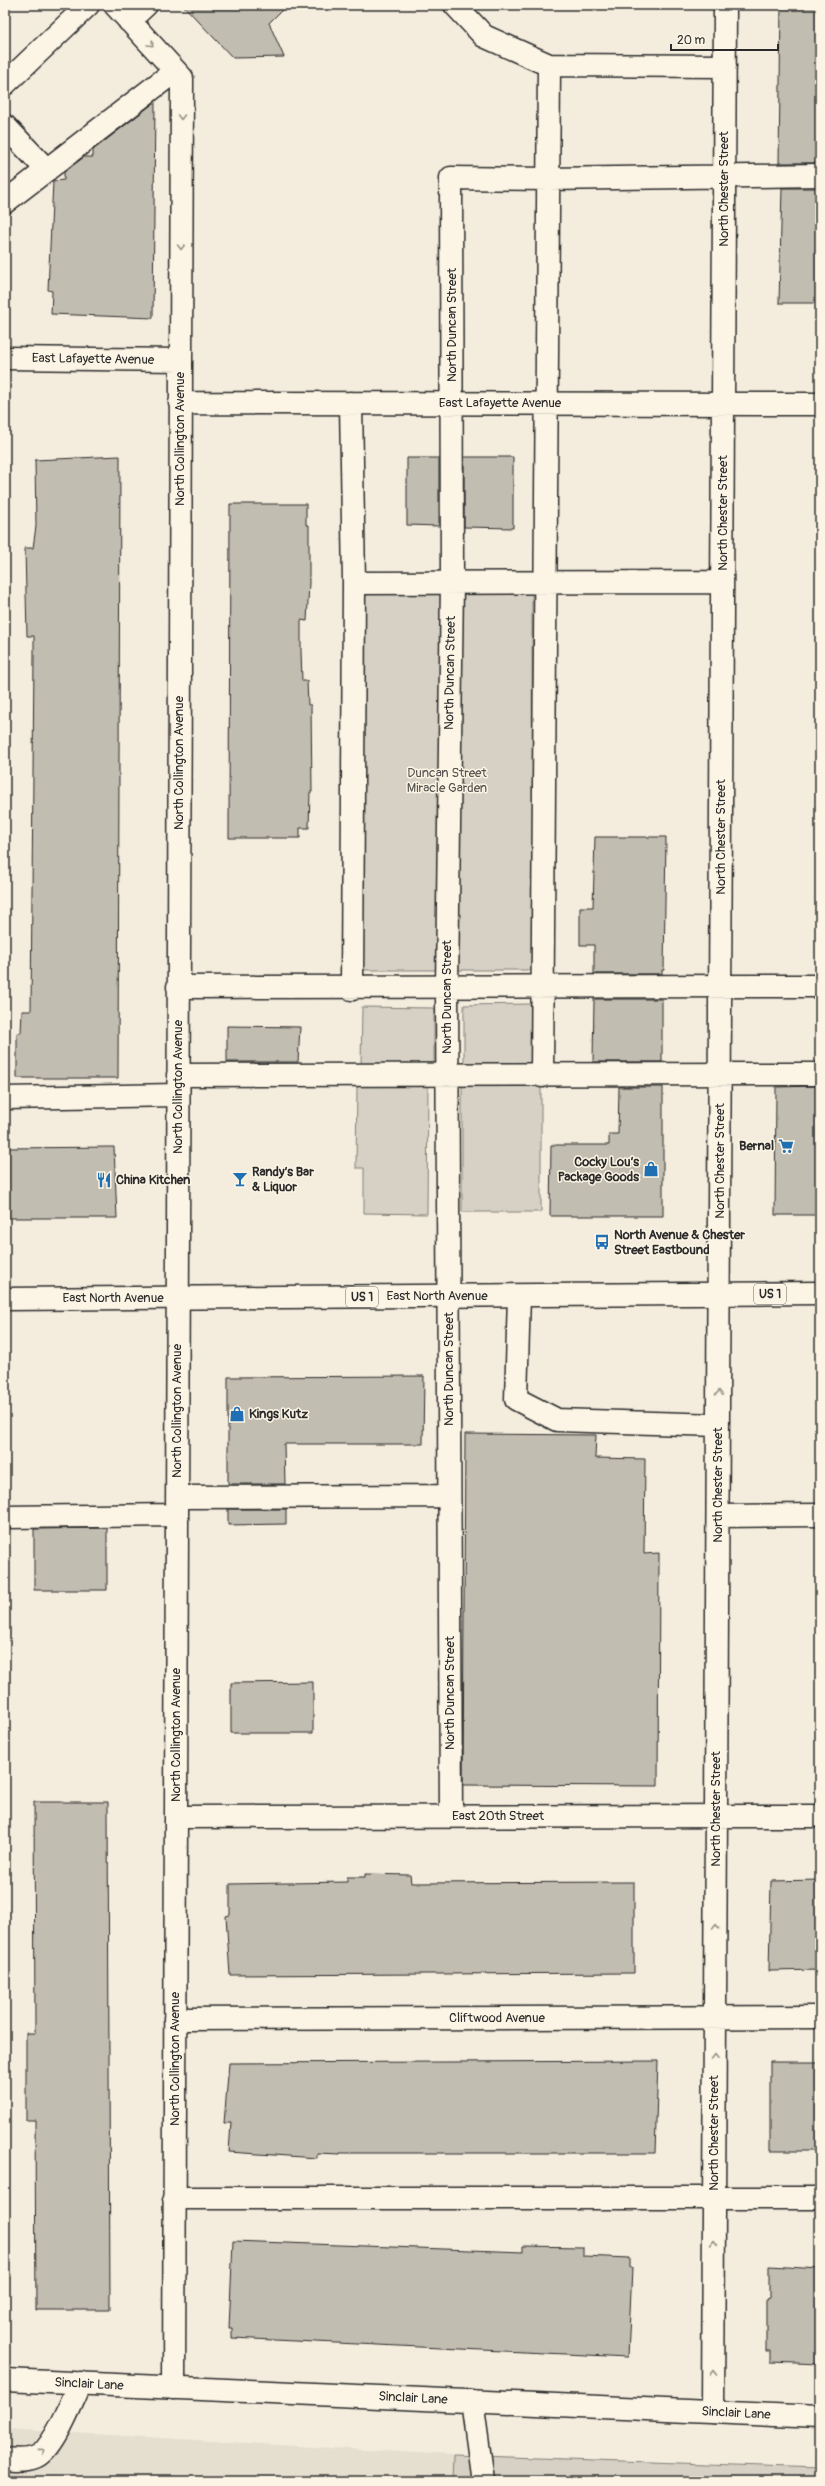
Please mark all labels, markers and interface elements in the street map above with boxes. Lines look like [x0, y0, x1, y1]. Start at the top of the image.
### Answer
scale bar [671, 26, 778, 52]
text: 20 m [677, 33, 706, 48]
one-way arrow [146, 39, 153, 47]
one-way arrow [177, 114, 185, 120]
street label: North Chester Street [716, 131, 732, 247]
one-way arrow [177, 244, 185, 250]
street label: North Duncan Street [444, 267, 460, 382]
street label: East Lafayette Avenue [32, 350, 155, 368]
street label: North Collington Avenue [172, 371, 188, 506]
street label: East Lafayette Avenue [439, 395, 562, 411]
street label: North Chester Street [715, 455, 731, 571]
street label: North Duncan Street [441, 615, 459, 730]
street label: North Collington Avenue [171, 695, 187, 830]
park label: Duncan Street Miracle Garden [407, 765, 488, 796]
street label: North Chester Street [713, 779, 729, 895]
street label: North Duncan Street [439, 939, 455, 1054]
street label: North Collington Avenue [170, 1019, 186, 1154]
street label: North Chester Street [712, 1103, 728, 1219]
supermarket icon: Bernal [777, 1137, 795, 1155]
place label: Bernal [739, 1138, 774, 1154]
place label: Cocky Lou’s Package Goods [558, 1154, 639, 1185]
shop icon: Cocky Lou’s Package Goods [642, 1160, 660, 1178]
place label: Randy’s Bar & Liquor [252, 1164, 314, 1195]
bar icon: Randy’s Bar & Liquor [231, 1170, 249, 1188]
restaurant icon: China Kitchen [95, 1171, 113, 1189]
place label: China Kitchen [116, 1172, 191, 1188]
place label: North Avenue & Chester Street Eastbound [614, 1227, 745, 1258]
bus stop icon: North Avenue & Chester Street Eastbound [593, 1233, 611, 1251]
road number: US 1 [754, 1284, 786, 1304]
road number: US 1 [346, 1287, 378, 1307]
street label: East North Avenue [386, 1288, 488, 1304]
street label: East North Avenue [62, 1290, 164, 1306]
street label: North Duncan Street [441, 1311, 457, 1426]
street label: North Collington Avenue [169, 1343, 185, 1478]
one-way arrow [715, 1390, 723, 1396]
shop icon: Kings Kutz [228, 1405, 246, 1423]
place label: Kings Kutz [249, 1406, 308, 1422]
street label: North Chester Street [710, 1427, 726, 1543]
street label: North Duncan Street [442, 1635, 458, 1750]
street label: North Collington Avenue [168, 1667, 184, 1802]
street label: North Chester Street [708, 1751, 724, 1867]
street label: East 20th Street [452, 1808, 545, 1824]
one-way arrow [712, 1924, 720, 1930]
street label: North Collington Avenue [167, 1991, 183, 2126]
street label: Cliftwood Avenue [449, 2010, 546, 2026]
one-way arrow [711, 2054, 719, 2060]
street label: North Chester Street [706, 2075, 722, 2191]
one-way arrow [710, 2240, 718, 2246]
one-way arrow [709, 2370, 717, 2376]
street label: Sinclair Lane [54, 2374, 125, 2394]
street label: Sinclair Lane [378, 2388, 449, 2408]
street label: Sinclair Lane [701, 2403, 772, 2423]
one-way arrow [38, 2450, 45, 2457]

